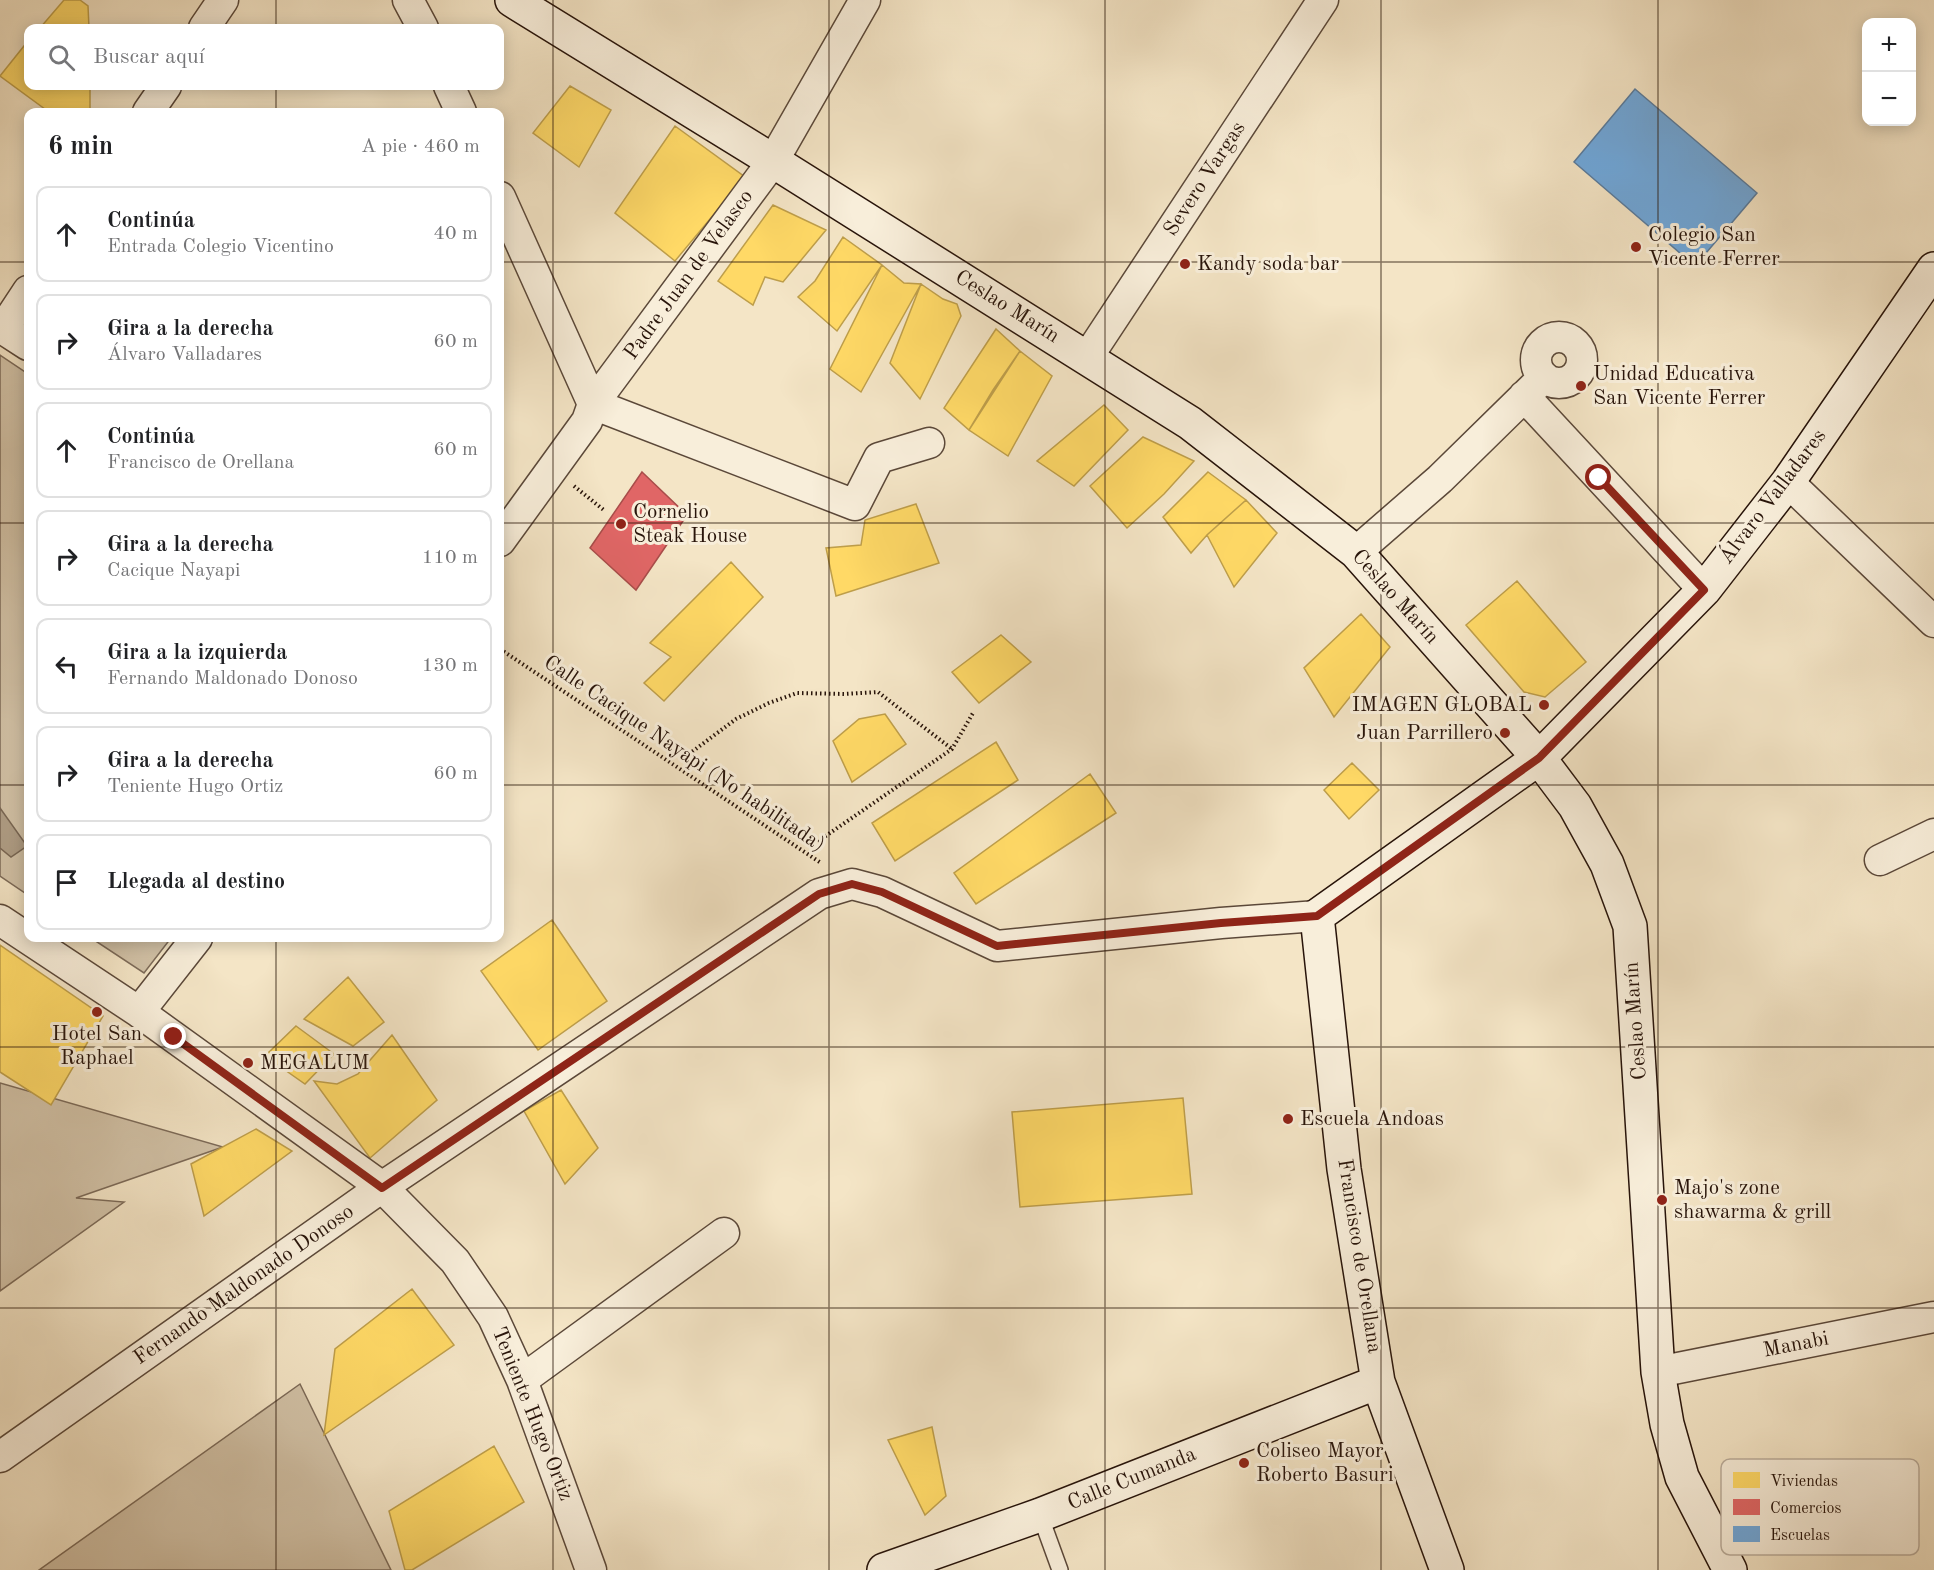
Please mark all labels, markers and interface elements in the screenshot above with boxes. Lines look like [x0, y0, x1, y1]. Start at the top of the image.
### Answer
map controls [1862, 18, 1916, 126]
button: + [1862, 18, 1916, 72]
search box [24, 24, 504, 90]
icon: search [45, 41, 78, 74]
text: Buscar aquí [93, 46, 205, 68]
button: − [1862, 72, 1916, 126]
street label: Severo Vargas [1160, 118, 1250, 240]
text: 6 min [48, 134, 113, 160]
text: A pie · 460 m [361, 137, 480, 157]
street label: Padre Juan de Velasco [621, 186, 757, 364]
text: Continúa [107, 210, 195, 232]
icon: ahead [50, 218, 83, 251]
text: 40 m [433, 224, 478, 244]
place label: Colegio San Vicente Ferrer [1648, 225, 1780, 270]
text: Entrada Colegio Vicentino [107, 237, 334, 257]
marker: Colegio San Vicente Ferrer [1629, 240, 1643, 254]
place label: Kandy soda bar [1197, 254, 1339, 275]
marker: Kandy soda bar [1178, 257, 1192, 271]
street label: Ceslao Marín [951, 267, 1063, 347]
text: Gira a la derecha [107, 318, 274, 340]
icon: right [50, 326, 83, 359]
text: 60 m [433, 332, 478, 352]
text: Álvaro Valladares [107, 345, 262, 365]
place label: Unidad Educativa San Vicente Ferrer [1593, 364, 1766, 409]
marker: Unidad Educativa San Vicente Ferrer [1574, 379, 1588, 393]
street label: Álvaro Valladares [1712, 423, 1830, 568]
text: Continúa [107, 426, 195, 448]
icon: ahead [50, 434, 83, 467]
text: 60 m [433, 440, 478, 460]
text: Francisco de Orellana [107, 453, 294, 473]
route start [1585, 464, 1611, 490]
place label: Cornelio Steak House [633, 502, 747, 547]
marker: Cornelio Steak House [614, 517, 628, 531]
text: Gira a la derecha [107, 534, 274, 556]
icon: right [50, 542, 83, 575]
street label: Ceslao Marín [1347, 546, 1443, 648]
text: 110 m [422, 548, 478, 568]
text: Cacique Nayapi [107, 561, 240, 581]
text: Gira a la izquierda [107, 642, 287, 664]
icon: left [50, 650, 83, 683]
street label: Calle Cacique Nayapi (No habilitada) [540, 652, 828, 856]
text: 130 m [422, 656, 478, 676]
text: Fernando Maldonado Donoso [107, 669, 358, 689]
place label: IMAGEN GLOBAL [1352, 695, 1532, 716]
marker: IMAGEN GLOBAL [1537, 698, 1551, 712]
place label: Juan Parrillero [1356, 723, 1493, 744]
marker: Juan Parrillero [1498, 726, 1512, 740]
text: Gira a la derecha [107, 750, 274, 772]
icon: right [50, 758, 83, 791]
text: 60 m [433, 764, 478, 784]
text: Teniente Hugo Ortiz [107, 777, 283, 797]
icon: arrive [50, 866, 83, 899]
text: Llegada al destino [107, 871, 285, 893]
street label: Ceslao Marín [1621, 961, 1651, 1081]
marker: Hotel San Raphael [90, 1005, 104, 1019]
route end [160, 1023, 186, 1049]
place label: Hotel San Raphael [52, 1024, 142, 1069]
place label: MEGALUM [260, 1053, 369, 1074]
marker: MEGALUM [241, 1056, 255, 1070]
place label: Escuela Andoas [1300, 1109, 1444, 1130]
marker: Escuela Andoas [1281, 1112, 1295, 1126]
street label: Francisco de Orellana [1333, 1157, 1385, 1355]
place label: Majo's zone shawarma & grill [1674, 1178, 1832, 1223]
marker: Majo's zone shawarma & grill [1655, 1193, 1669, 1207]
street label: Fernando Maldonado Donoso [130, 1201, 358, 1369]
street label: Teniente Hugo Ortiz [488, 1324, 576, 1504]
street label: Manabi [1762, 1328, 1830, 1362]
place label: Coliseo Mayor Roberto Basuri [1256, 1441, 1394, 1486]
street label: Calle Cumanda [1065, 1444, 1199, 1514]
marker: Coliseo Mayor Roberto Basuri [1237, 1456, 1251, 1470]
legend [1721, 1459, 1919, 1555]
text: Viviendas [1770, 1474, 1838, 1490]
text: Comercios [1770, 1501, 1842, 1517]
text: Escuelas [1770, 1528, 1830, 1544]

